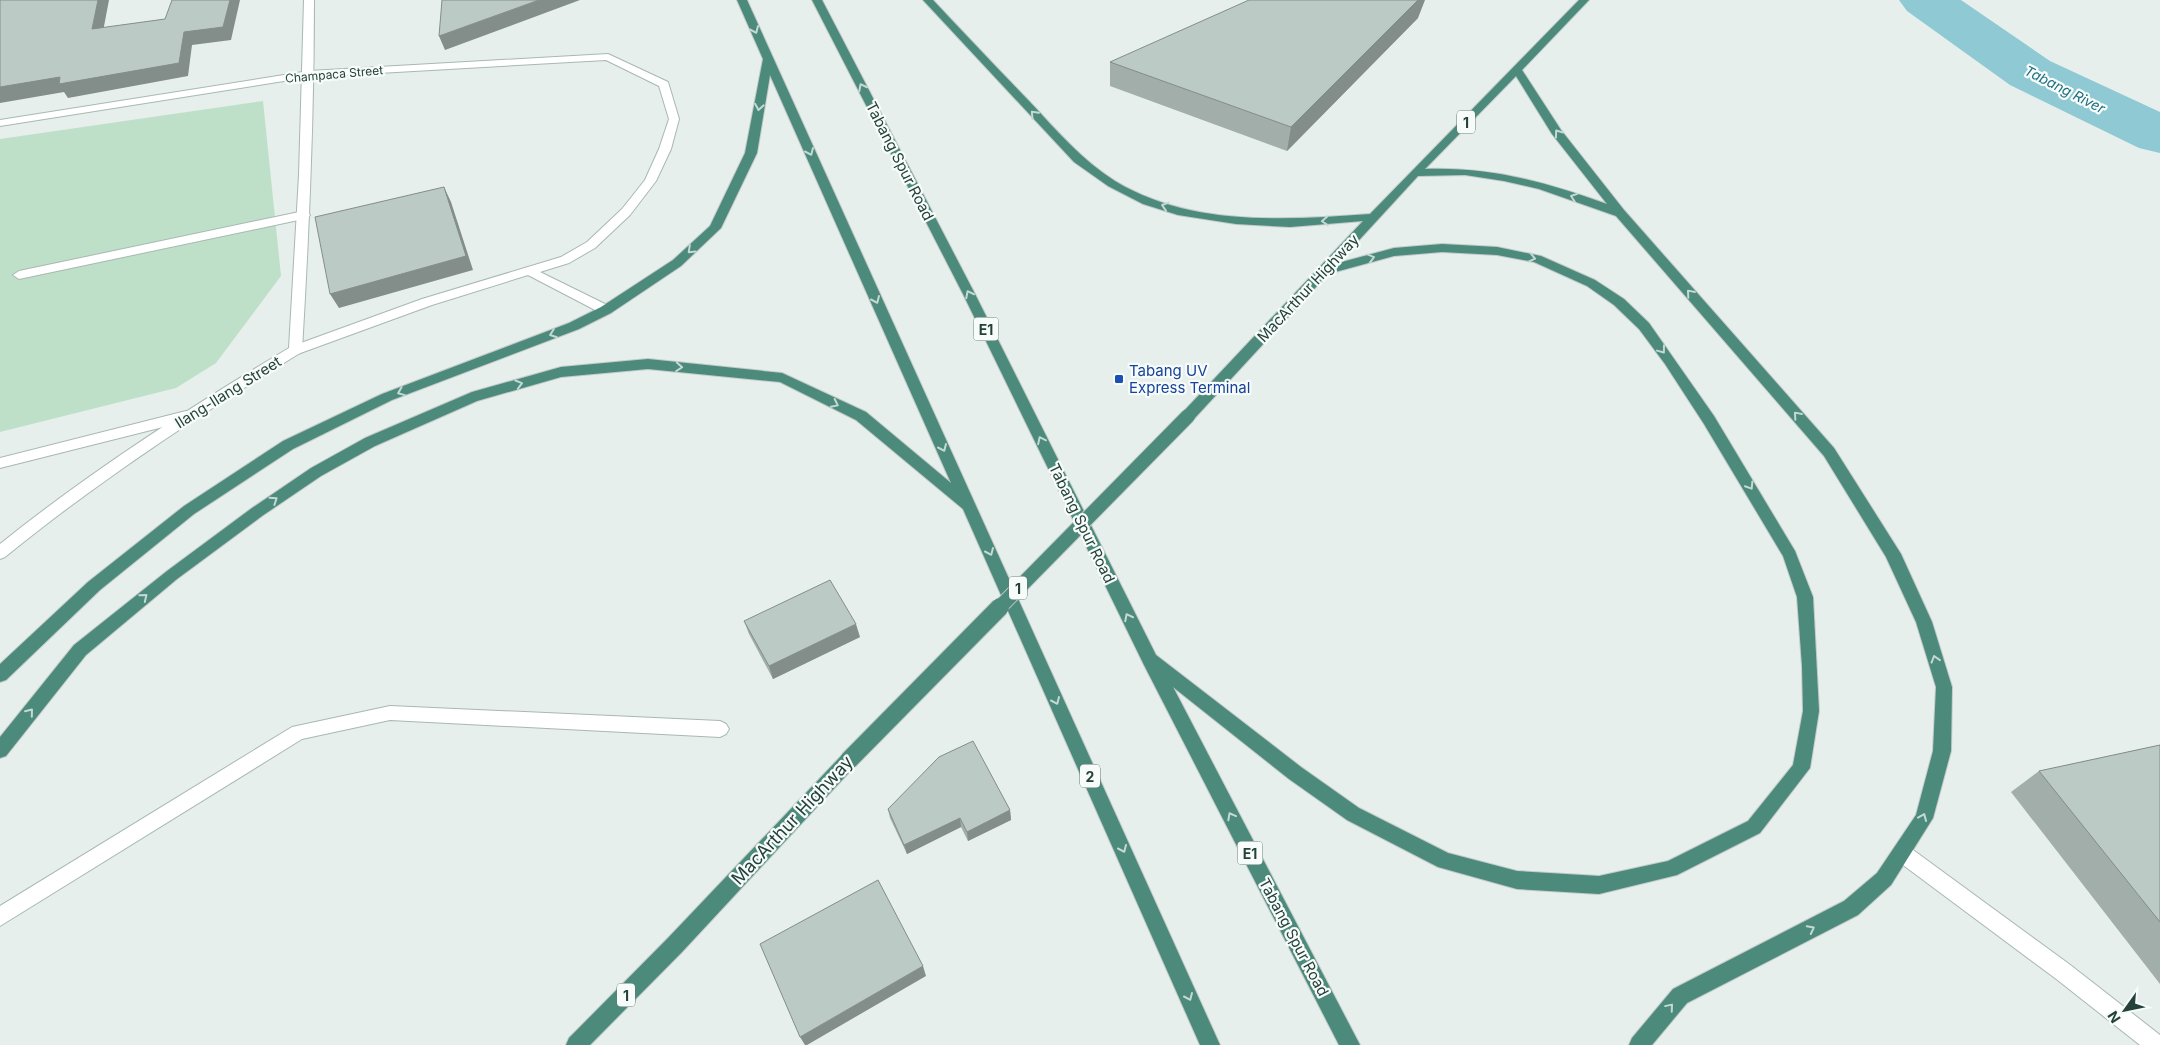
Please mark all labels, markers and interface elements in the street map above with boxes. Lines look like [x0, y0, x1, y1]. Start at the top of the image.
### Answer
one-way arrow [748, 25, 759, 34]
water label: Tabang River [2022, 61, 2109, 117]
street label: Champaca Street [284, 62, 384, 86]
one-way arrow [858, 84, 868, 93]
street label: Tabang Spur Road [862, 98, 938, 224]
one-way arrow [755, 103, 765, 112]
one-way arrow [1031, 110, 1040, 119]
road number: 1 [1457, 110, 1475, 134]
one-way arrow [1555, 130, 1563, 139]
one-way arrow [803, 146, 813, 155]
one-way arrow [1570, 192, 1578, 202]
one-way arrow [1161, 202, 1169, 212]
one-way arrow [1321, 215, 1329, 226]
street label: MacArthur Highway [1253, 230, 1363, 346]
one-way arrow [687, 244, 696, 253]
one-way arrow [1527, 252, 1536, 263]
one-way arrow [1367, 253, 1376, 264]
one-way arrow [965, 290, 975, 299]
one-way arrow [1687, 290, 1696, 299]
one-way arrow [870, 295, 881, 304]
road number: E1 [974, 318, 998, 340]
one-way arrow [549, 328, 558, 338]
one-way arrow [1656, 344, 1664, 353]
street label: Ilang-Ilang Street [171, 352, 285, 432]
one-way arrow [675, 361, 683, 372]
place label: Tabang UV Express Terminal [1129, 361, 1250, 397]
marker: Tabang UV Express Terminal [1113, 373, 1125, 385]
one-way arrow [514, 379, 523, 390]
one-way arrow [397, 386, 406, 396]
one-way arrow [830, 398, 839, 408]
one-way arrow [1794, 412, 1803, 421]
one-way arrow [1037, 436, 1047, 445]
one-way arrow [937, 443, 948, 452]
street label: Tabang Spur Road [1045, 460, 1119, 586]
one-way arrow [1744, 480, 1753, 489]
one-way arrow [269, 497, 278, 506]
one-way arrow [984, 547, 995, 556]
road number: 1 [1009, 576, 1027, 600]
one-way arrow [139, 594, 148, 603]
one-way arrow [1124, 613, 1134, 622]
one-way arrow [1931, 655, 1941, 663]
one-way arrow [1050, 696, 1061, 705]
one-way arrow [25, 709, 33, 718]
street label: MacArthur Highway [727, 751, 857, 889]
road number: 2 [1080, 764, 1100, 788]
one-way arrow [1227, 812, 1237, 821]
one-way arrow [1917, 813, 1927, 822]
road number: E1 [1238, 841, 1262, 864]
one-way arrow [1116, 844, 1127, 853]
street label: Tabang Spur Road [1255, 875, 1333, 999]
one-way arrow [1806, 925, 1815, 935]
road number: 1 [617, 984, 635, 1006]
north arrow [2100, 985, 2150, 1035]
one-way arrow [1183, 992, 1193, 1001]
one-way arrow [1665, 1004, 1674, 1013]
text: N [2104, 1008, 2124, 1026]

